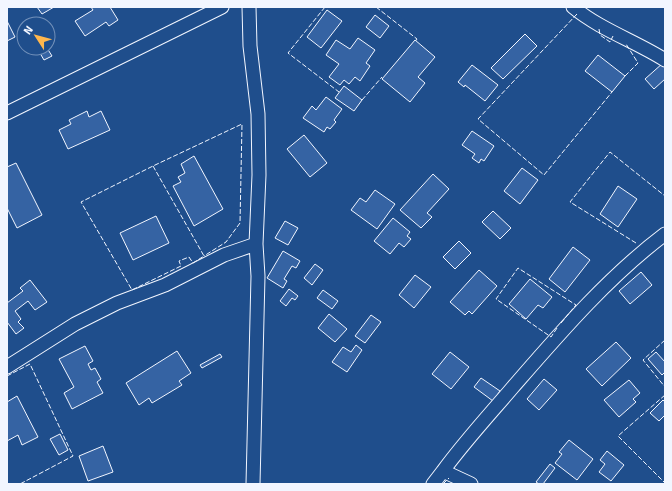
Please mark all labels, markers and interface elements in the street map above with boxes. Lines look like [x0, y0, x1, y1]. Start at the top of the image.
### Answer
north arrow [16, 16, 56, 56]
text: N [21, 23, 36, 37]

